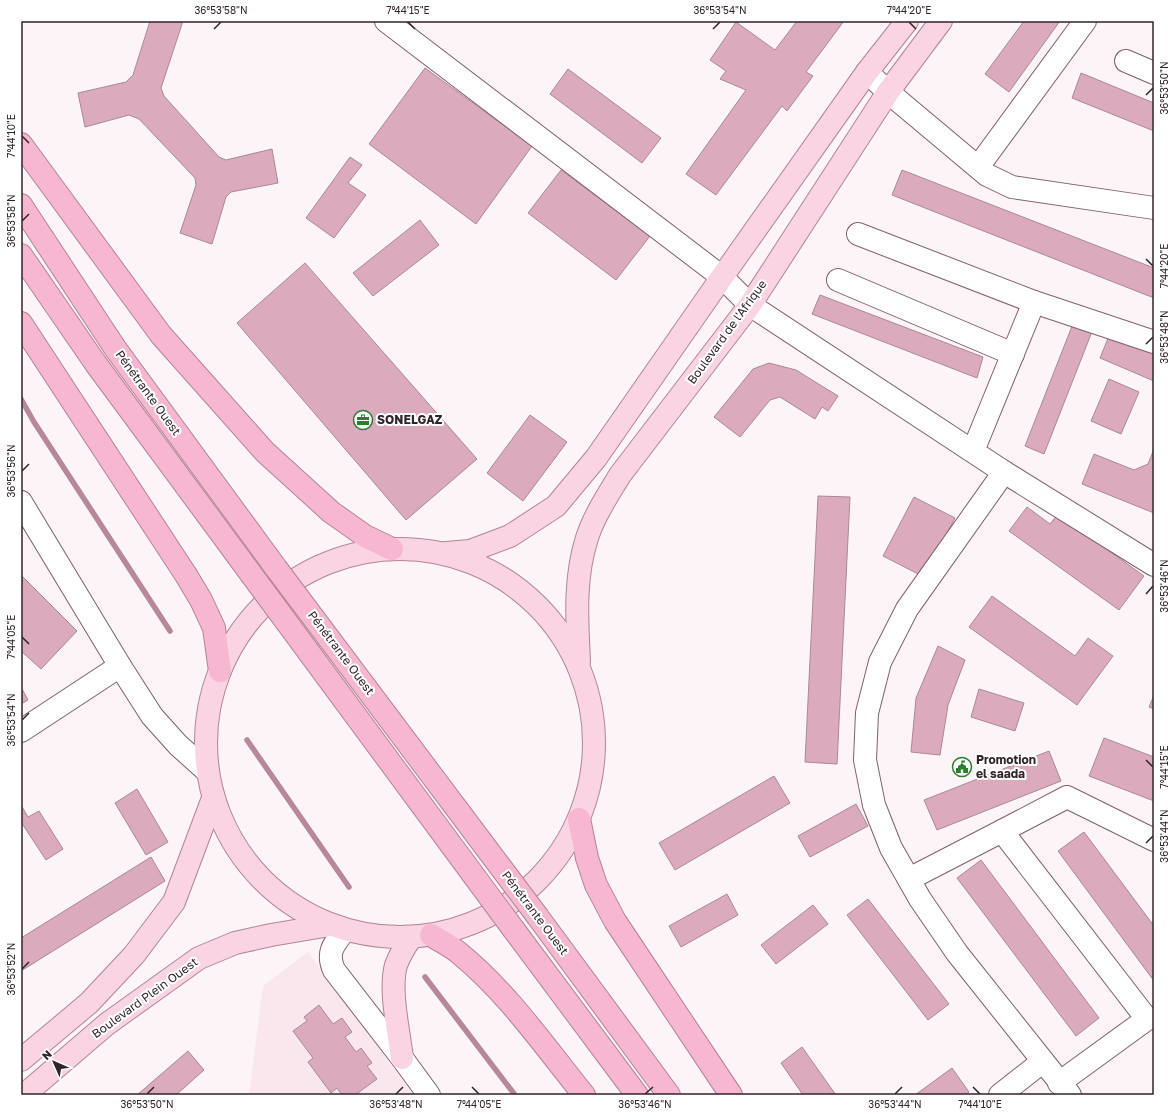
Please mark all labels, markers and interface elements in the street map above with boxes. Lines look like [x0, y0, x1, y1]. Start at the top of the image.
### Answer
text: 36°53'58"N [194, 4, 248, 16]
text: 7°44'15"E [386, 4, 430, 16]
text: 36°53'54"N [693, 4, 747, 16]
text: 7°44'20"E [887, 4, 931, 16]
text: 36°53'50"N [1158, 61, 1170, 115]
text: 7°44'10"E [5, 114, 17, 158]
text: 36°53'58"N [5, 194, 17, 248]
text: 7°44'20"E [1158, 244, 1170, 288]
street label: Boulevard de l'Afrique [684, 277, 769, 387]
text: 36°53'48"N [1158, 310, 1170, 364]
street label: Pénétrante Ouest [113, 347, 184, 438]
office icon: SONELGAZ [352, 409, 374, 431]
place label: SONELGAZ [377, 412, 443, 427]
text: 36°53'56"N [5, 445, 17, 498]
text: 36°53'46"N [1158, 559, 1170, 613]
street label: Pénétrante Ouest [305, 608, 378, 698]
text: 7°44'05"E [5, 615, 17, 659]
text: 36°53'54"N [5, 693, 17, 747]
text: 7°44'15"E [1158, 745, 1170, 789]
place label: Promotion el saada [976, 752, 1036, 781]
public building icon: Promotion el saada [951, 756, 973, 778]
text: 36°53'44"N [1158, 809, 1170, 863]
street label: Pénétrante Ouest [499, 868, 572, 958]
text: 36°53'52"N [5, 943, 17, 995]
street label: Boulevard Plein Ouest [89, 954, 201, 1041]
north arrow [34, 1042, 74, 1082]
text: N [39, 1047, 54, 1062]
text: 36°53'50"N [120, 1098, 174, 1110]
text: 36°53'48"N [369, 1098, 423, 1110]
text: 7°44'05"E [457, 1098, 501, 1110]
text: 36°53'46"N [618, 1098, 672, 1110]
text: 36°53'44"N [868, 1098, 922, 1110]
text: 7°44'10"E [958, 1098, 1002, 1110]

